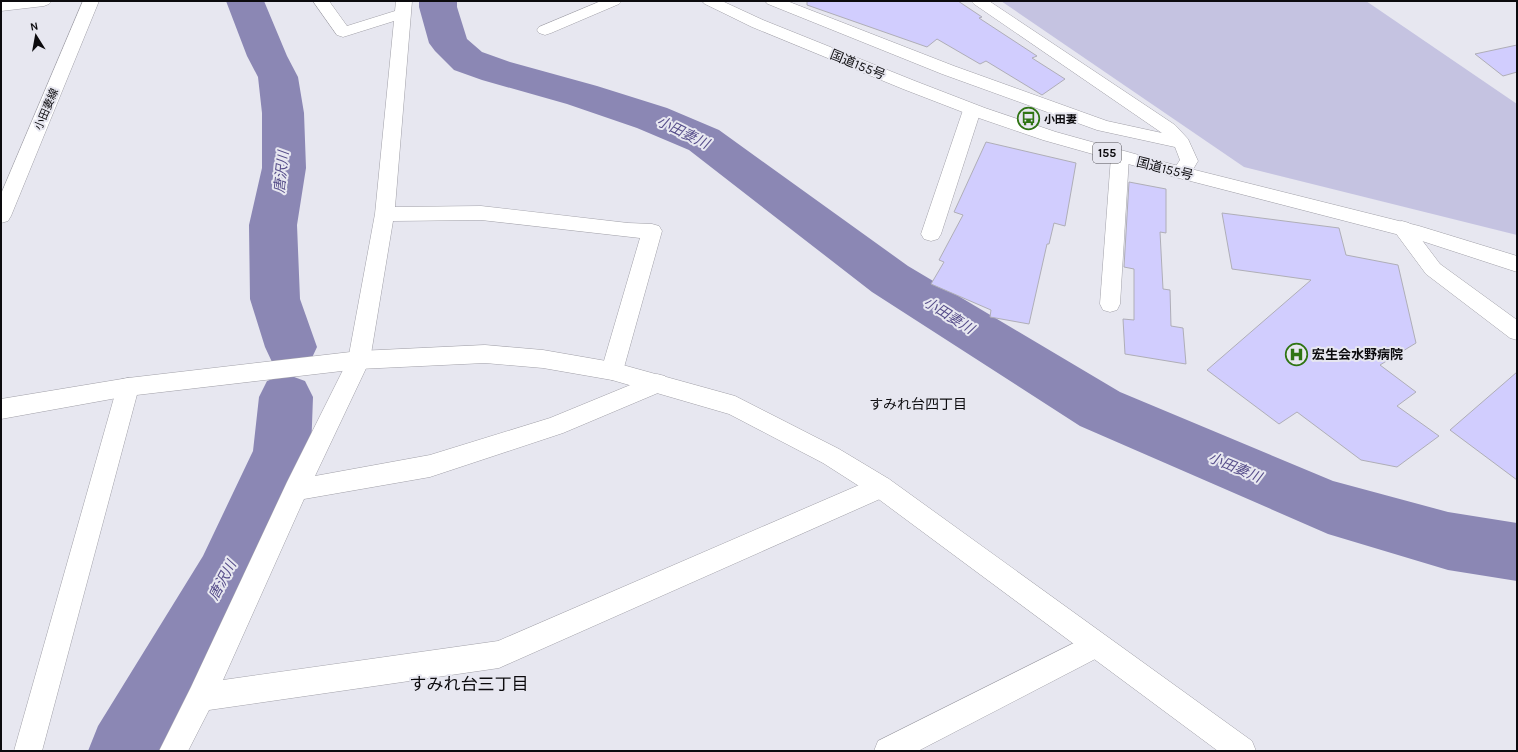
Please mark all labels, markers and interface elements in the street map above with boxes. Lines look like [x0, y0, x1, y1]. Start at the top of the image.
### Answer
north arrow [16, 16, 56, 56]
text: N [29, 20, 39, 34]
street label: 国道155号 [828, 47, 888, 82]
street label: 小田妻線 [32, 86, 61, 132]
bus stop icon: 小田妻 [1015, 106, 1041, 132]
water label: 小田妻川 [654, 113, 713, 153]
place label: 小田妻 [1044, 113, 1077, 126]
road number: 155 [1093, 143, 1121, 163]
water label: 唐沢川 [271, 148, 292, 194]
street label: 国道155号 [1135, 154, 1195, 183]
water label: 小田妻川 [920, 293, 979, 339]
hospital icon: 宏生会水野病院 [1283, 341, 1309, 367]
place label: 宏生会水野病院 [1312, 347, 1403, 362]
district label: すみれ台四丁目 [869, 396, 967, 413]
water label: 小田妻川 [1206, 449, 1266, 487]
water label: 唐沢川 [205, 556, 241, 603]
district label: すみれ台三丁目 [410, 674, 529, 694]

